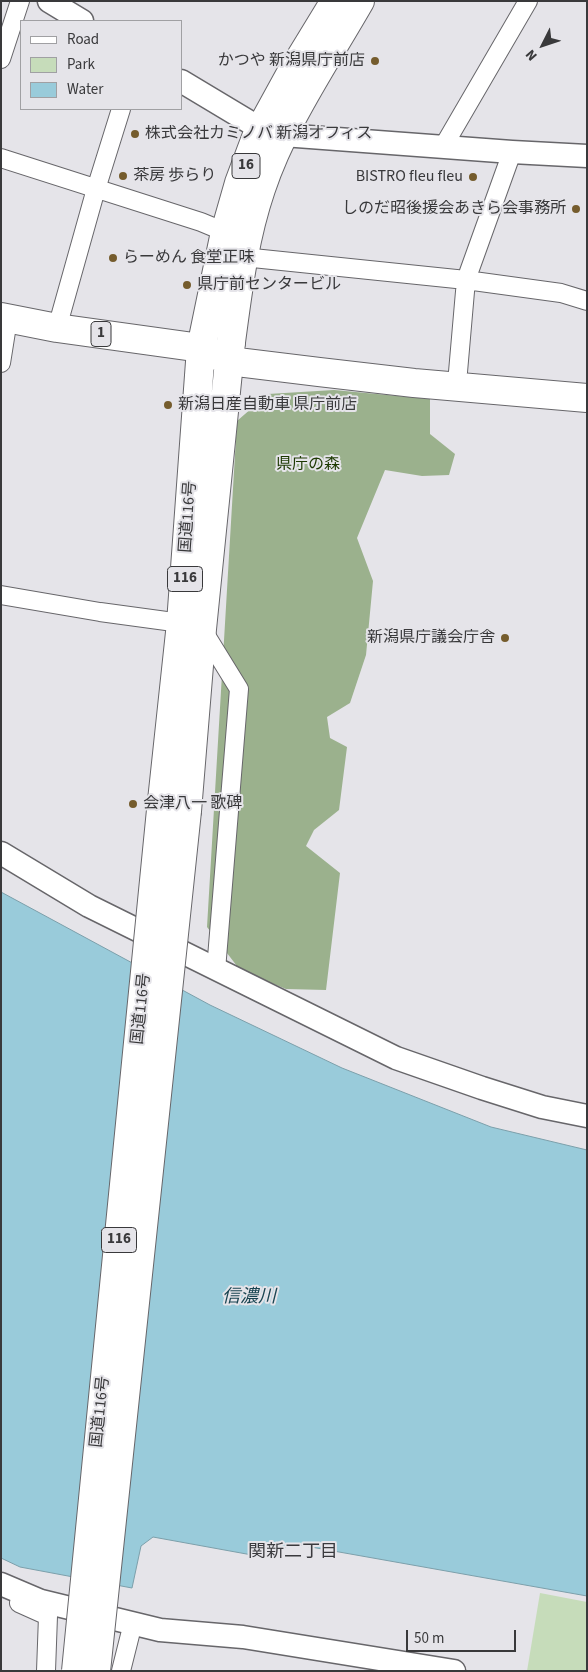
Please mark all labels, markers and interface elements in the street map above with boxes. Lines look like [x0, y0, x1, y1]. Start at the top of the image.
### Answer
legend [20, 20, 182, 110]
north arrow [518, 20, 568, 70]
text: Road [67, 29, 99, 50]
text: N [521, 45, 542, 65]
place label: かつや 新潟県庁前店 [218, 51, 365, 71]
text: Park [67, 54, 95, 75]
marker: かつや 新潟県庁前店 [369, 55, 381, 67]
text: Water [67, 79, 103, 100]
place label: 株式会社カミノバ 新潟オフィス [145, 124, 372, 144]
marker: 株式会社カミノバ 新潟オフィス [129, 128, 141, 140]
road number: 16 [232, 154, 260, 178]
place label: 茶房 歩らり [133, 166, 216, 186]
place label: BISTRO fleu fleu [356, 167, 463, 187]
marker: 茶房 歩らり [117, 170, 129, 182]
marker: BISTRO fleu fleu [467, 171, 479, 183]
place label: しのだ昭後援会あきら会事務所 [342, 199, 566, 219]
marker: しのだ昭後援会あきら会事務所 [570, 203, 582, 215]
place label: らーめん 食堂正味 [123, 248, 254, 268]
marker: らーめん 食堂正味 [107, 252, 119, 264]
place label: 県庁前センタービル [197, 275, 341, 295]
marker: 県庁前センタービル [181, 279, 193, 291]
road number: 1 [91, 322, 111, 346]
place label: 新潟日産自動車 県庁前店 [178, 395, 357, 415]
marker: 新潟日産自動車 県庁前店 [162, 399, 174, 411]
park label: 県庁の森 [276, 455, 340, 475]
street label: 国道116号 [177, 480, 201, 554]
road number: 116 [168, 566, 202, 592]
place label: 新潟県庁議会庁舎 [367, 628, 495, 648]
marker: 新潟県庁議会庁舎 [499, 632, 511, 644]
place label: 会津八一 歌碑 [143, 794, 242, 814]
marker: 会津八一 歌碑 [127, 798, 139, 810]
street label: 国道116号 [129, 972, 155, 1046]
road number: 116 [102, 1228, 136, 1252]
water label: 信濃川 [222, 1287, 276, 1309]
street label: 国道116号 [88, 1375, 114, 1449]
district label: 関新二丁目 [248, 1542, 338, 1564]
scale bar [408, 1620, 518, 1652]
text: 50 m [414, 1628, 444, 1649]

